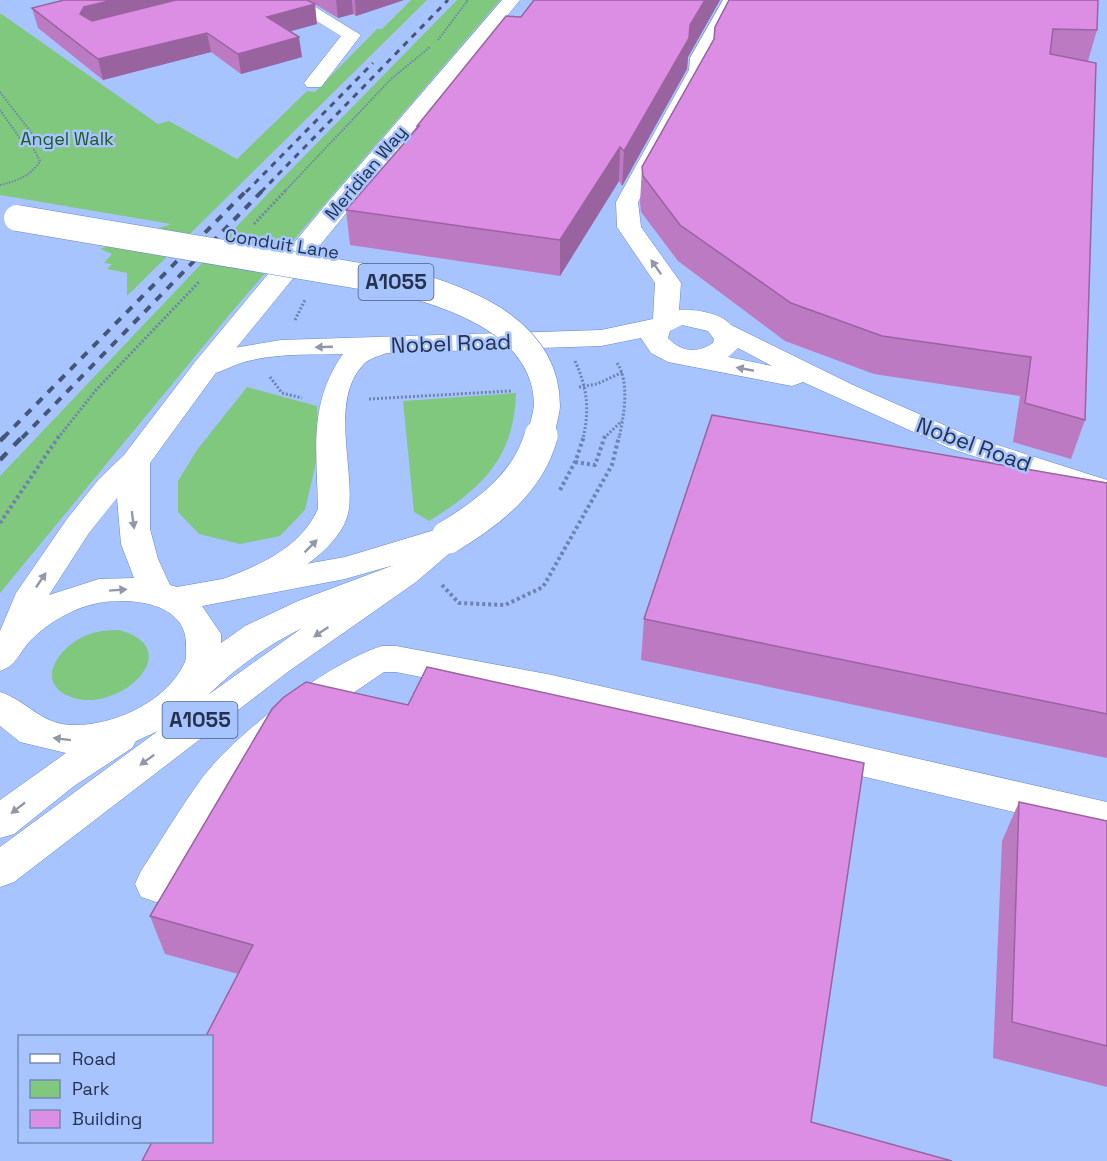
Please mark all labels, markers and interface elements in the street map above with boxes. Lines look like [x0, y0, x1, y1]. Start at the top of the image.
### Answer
street label: Meridian Way [320, 121, 412, 225]
park label: Angel Walk [20, 127, 114, 150]
street label: Conduit Lane [223, 223, 341, 264]
one-way arrow [650, 259, 662, 275]
road number: A1055 [358, 264, 434, 300]
street label: Nobel Road [390, 327, 512, 359]
one-way arrow [315, 342, 334, 351]
one-way arrow [736, 364, 755, 373]
street label: Nobel Road [913, 410, 1035, 478]
one-way arrow [128, 511, 137, 530]
one-way arrow [304, 539, 318, 554]
one-way arrow [36, 572, 47, 588]
one-way arrow [109, 585, 128, 594]
one-way arrow [314, 626, 330, 638]
road number: A1055 [162, 702, 238, 738]
one-way arrow [53, 734, 72, 744]
one-way arrow [140, 753, 155, 765]
one-way arrow [11, 802, 26, 814]
legend [18, 1035, 213, 1143]
text: Road [72, 1047, 116, 1070]
text: Park [72, 1077, 110, 1100]
text: Building [72, 1107, 142, 1130]

